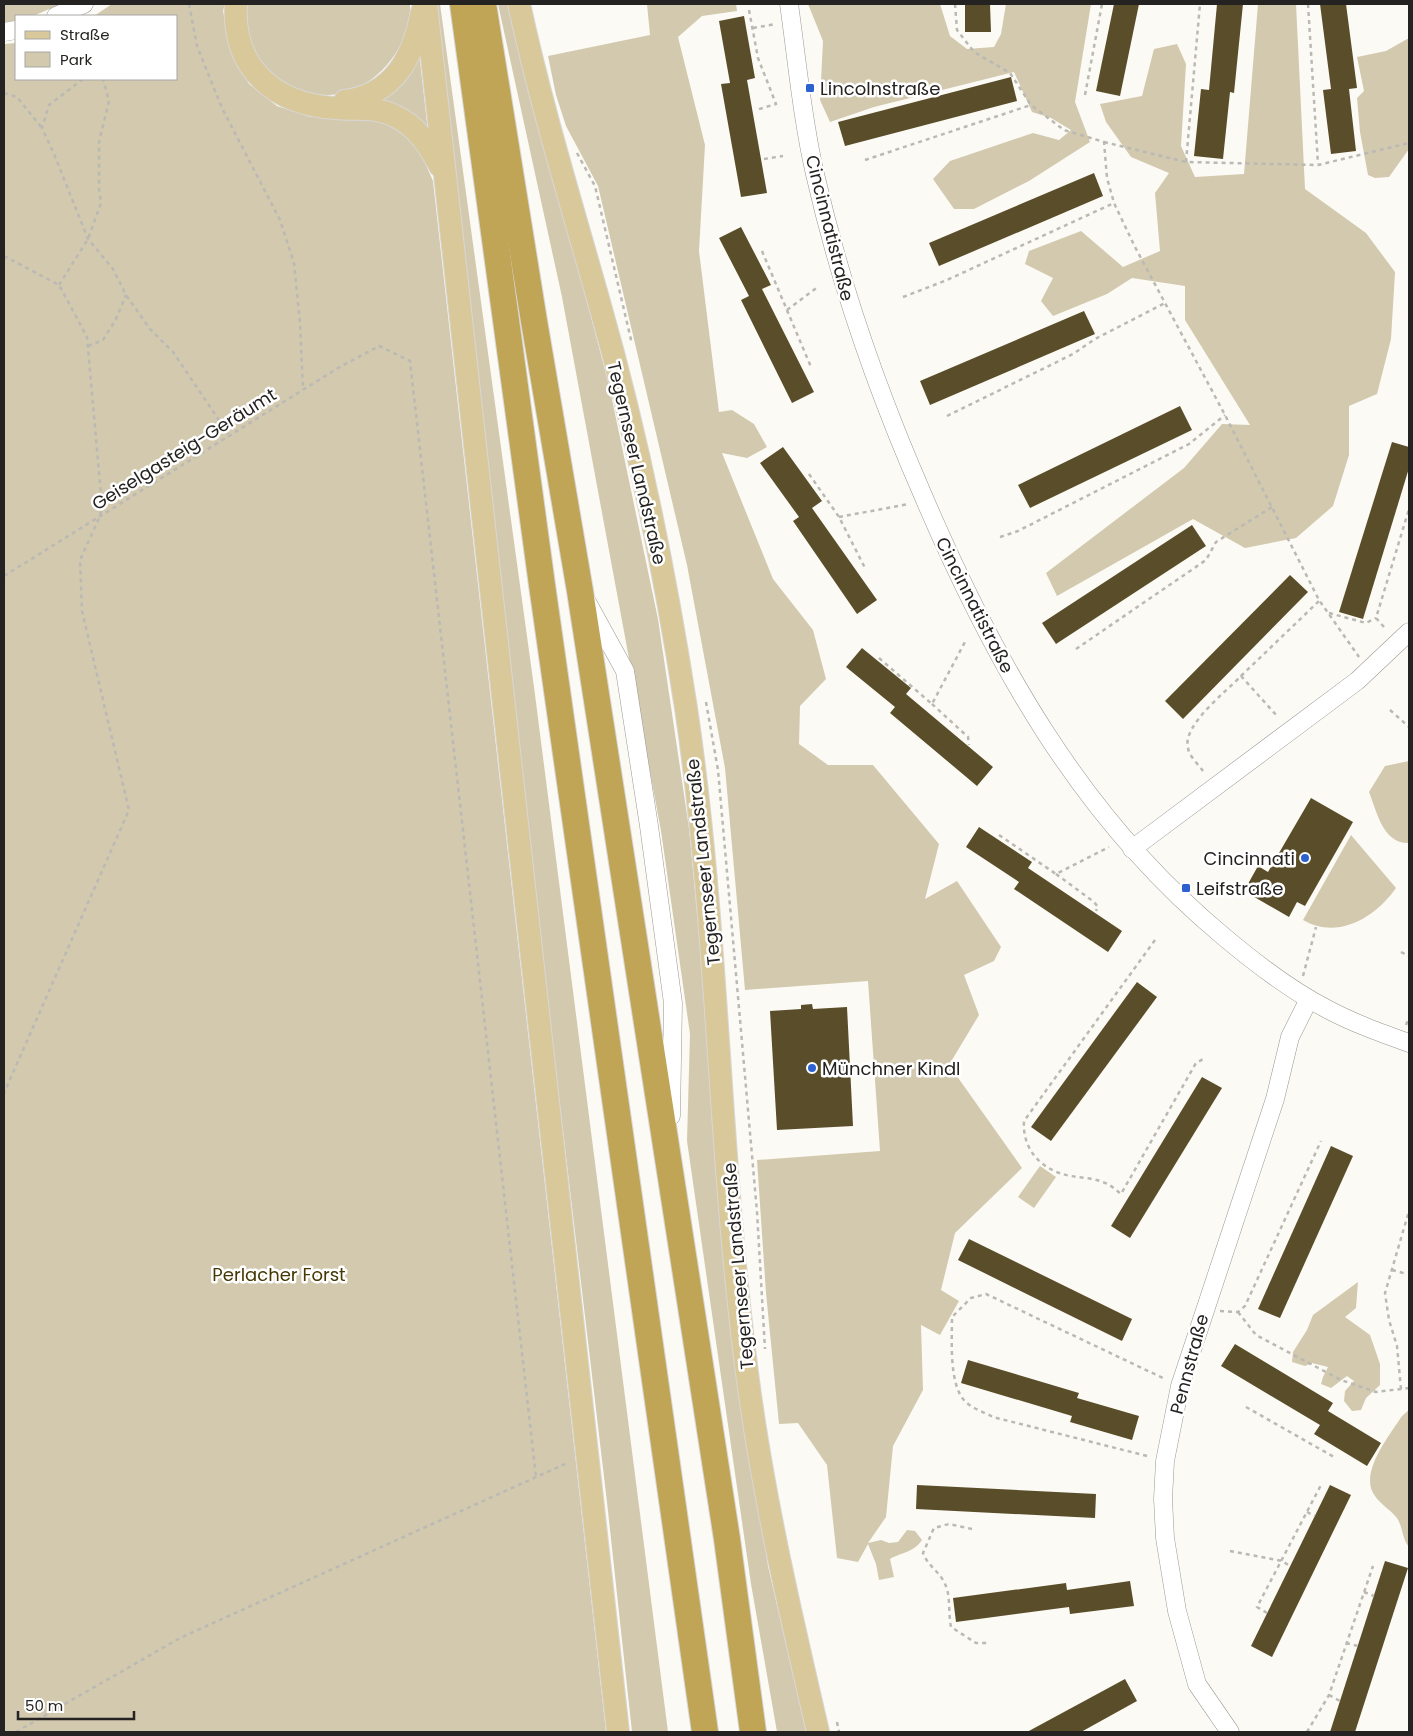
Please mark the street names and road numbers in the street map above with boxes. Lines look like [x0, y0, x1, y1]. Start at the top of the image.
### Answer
street label: Cincinnatistraße [800, 152, 860, 304]
street label: Tegernseer Landstraße [601, 359, 673, 567]
street label: Geiselgasteig-Geräumt [87, 382, 281, 516]
street label: Cincinnatistraße [930, 533, 1020, 677]
street label: Tegernseer Landstraße [680, 757, 726, 967]
street label: Tegernseer Landstraße [717, 1162, 759, 1370]
street label: Pennstraße [1164, 1311, 1214, 1417]

